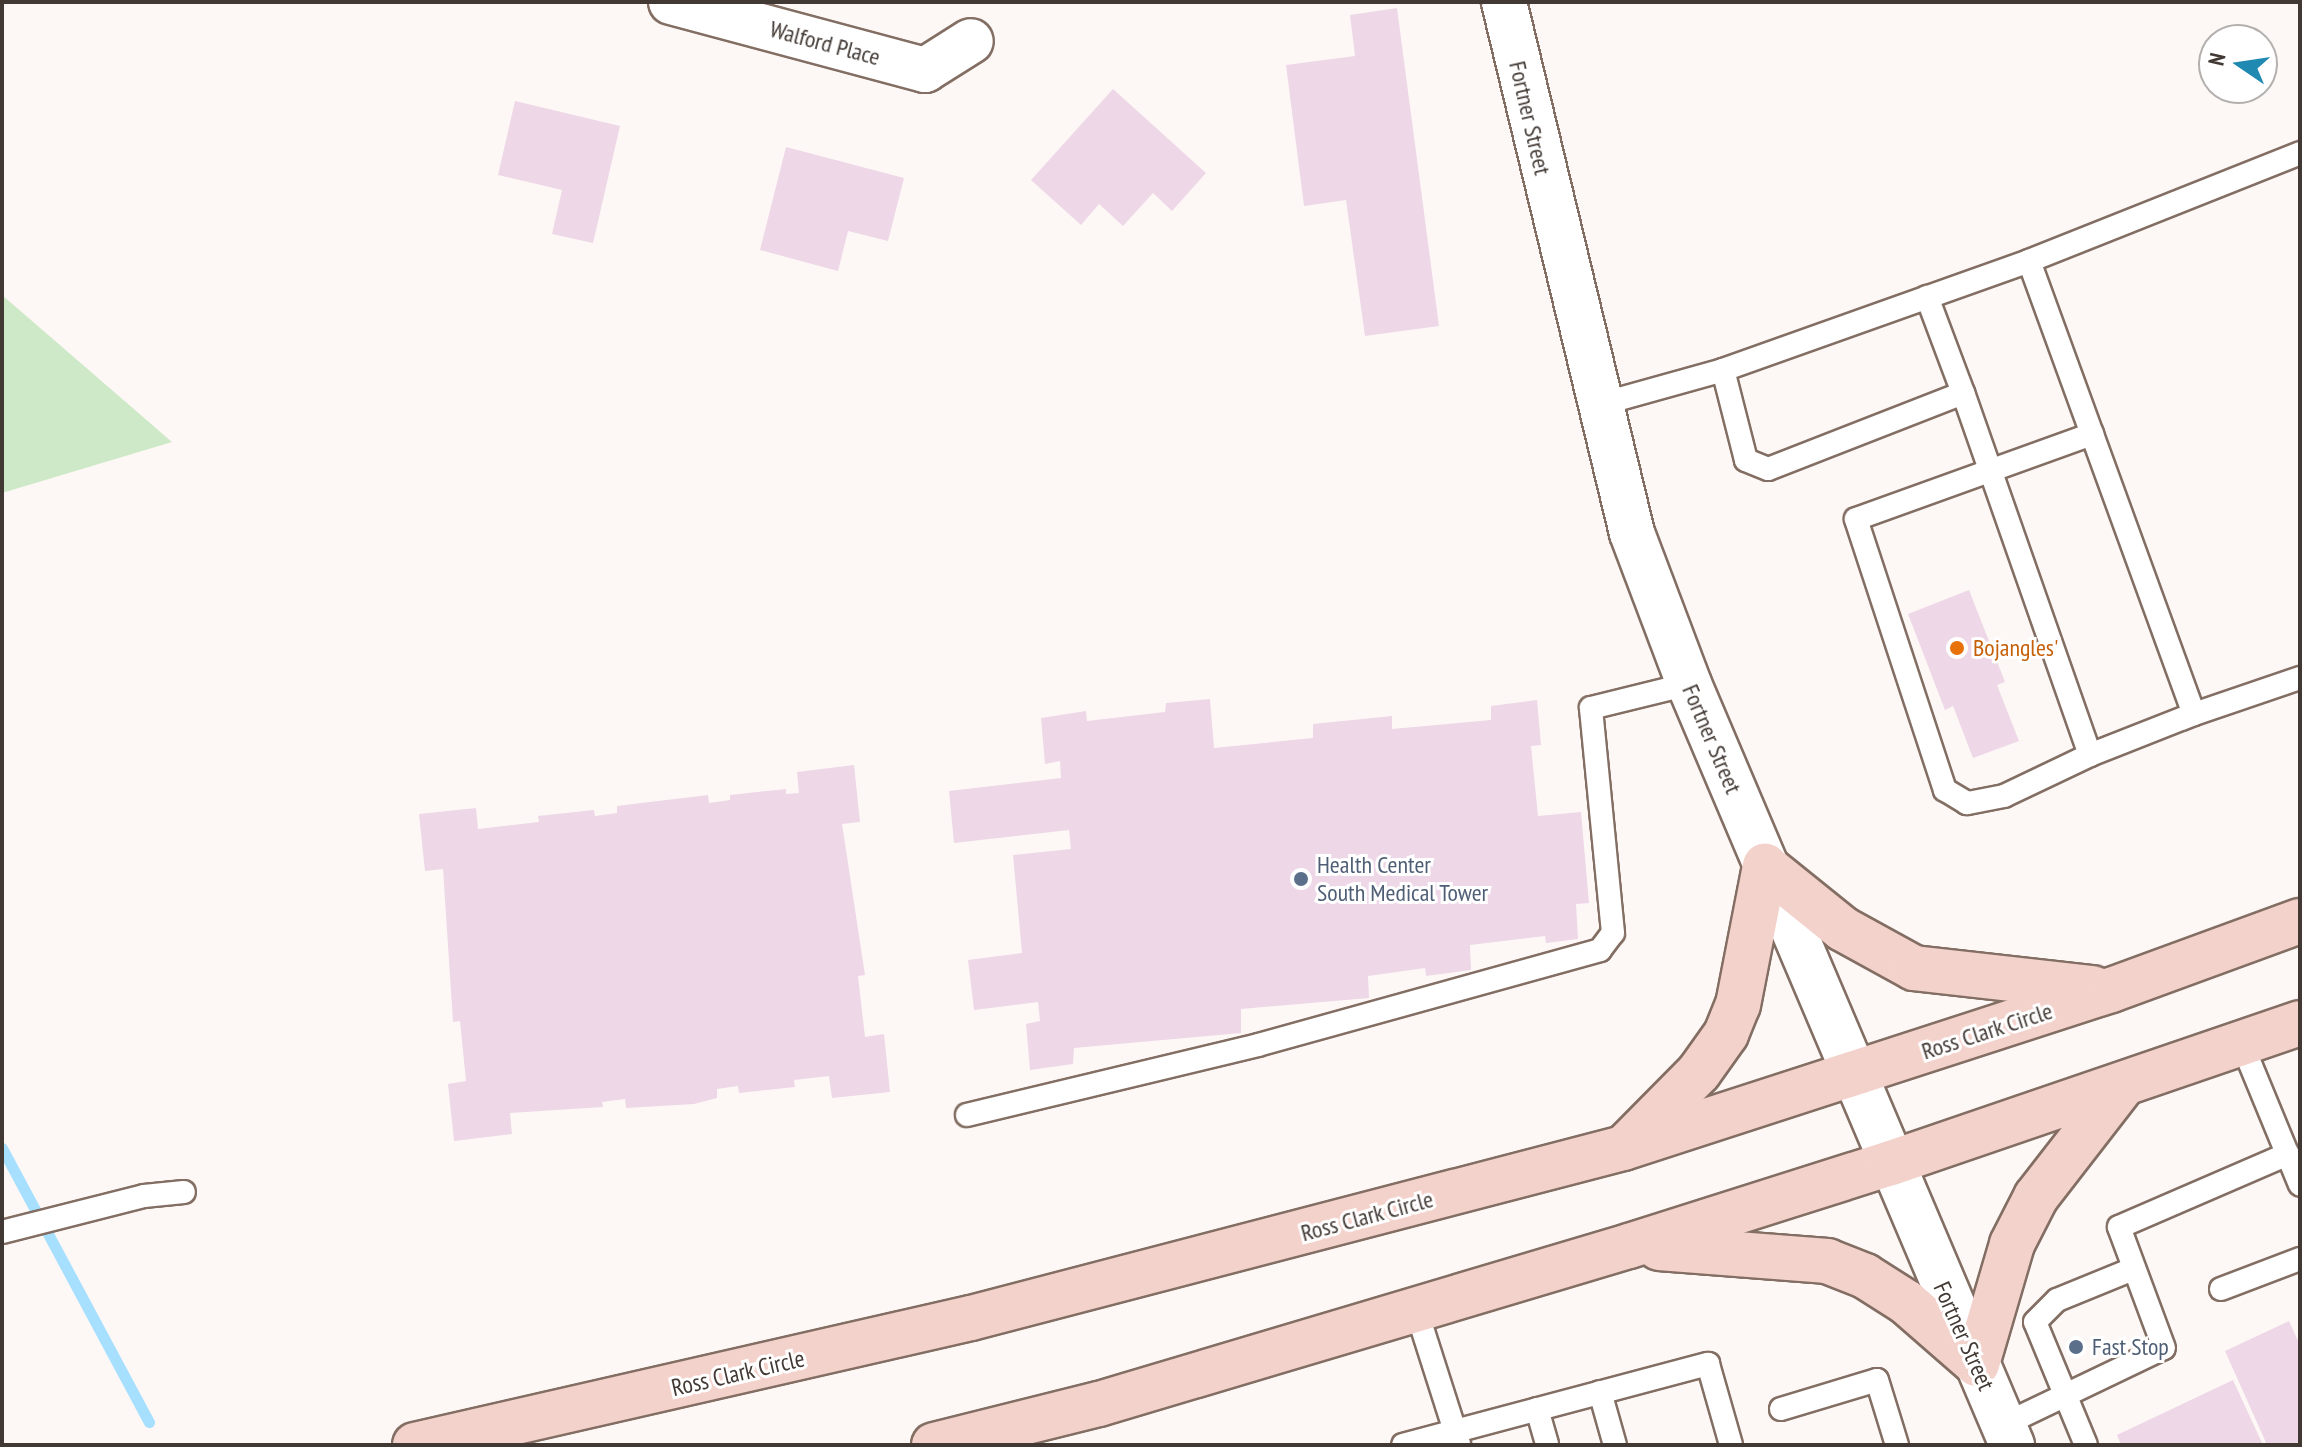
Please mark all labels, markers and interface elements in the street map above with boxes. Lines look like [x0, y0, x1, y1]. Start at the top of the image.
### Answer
street label: Walford Place [767, 14, 883, 72]
north arrow [2198, 24, 2278, 104]
text: N [2202, 50, 2232, 68]
street label: Fortner Street [1503, 58, 1557, 178]
place label: Bojangles' [1973, 634, 2058, 662]
marker: Bojangles' [1948, 639, 1966, 657]
street label: Fortner Street [1676, 680, 1748, 798]
place label: Health Center South Medical Tower [1317, 851, 1489, 907]
marker: Health Center South Medical Tower [1292, 870, 1310, 888]
street label: Ross Clark Circle [1918, 996, 2056, 1066]
street label: Ross Clark Circle [1297, 1184, 1437, 1248]
street label: Fortner Street [1927, 1277, 2001, 1395]
place label: Fast Stop [2092, 1333, 2169, 1361]
marker: Fast Stop [2067, 1338, 2085, 1356]
street label: Ross Clark Circle [668, 1344, 808, 1402]

